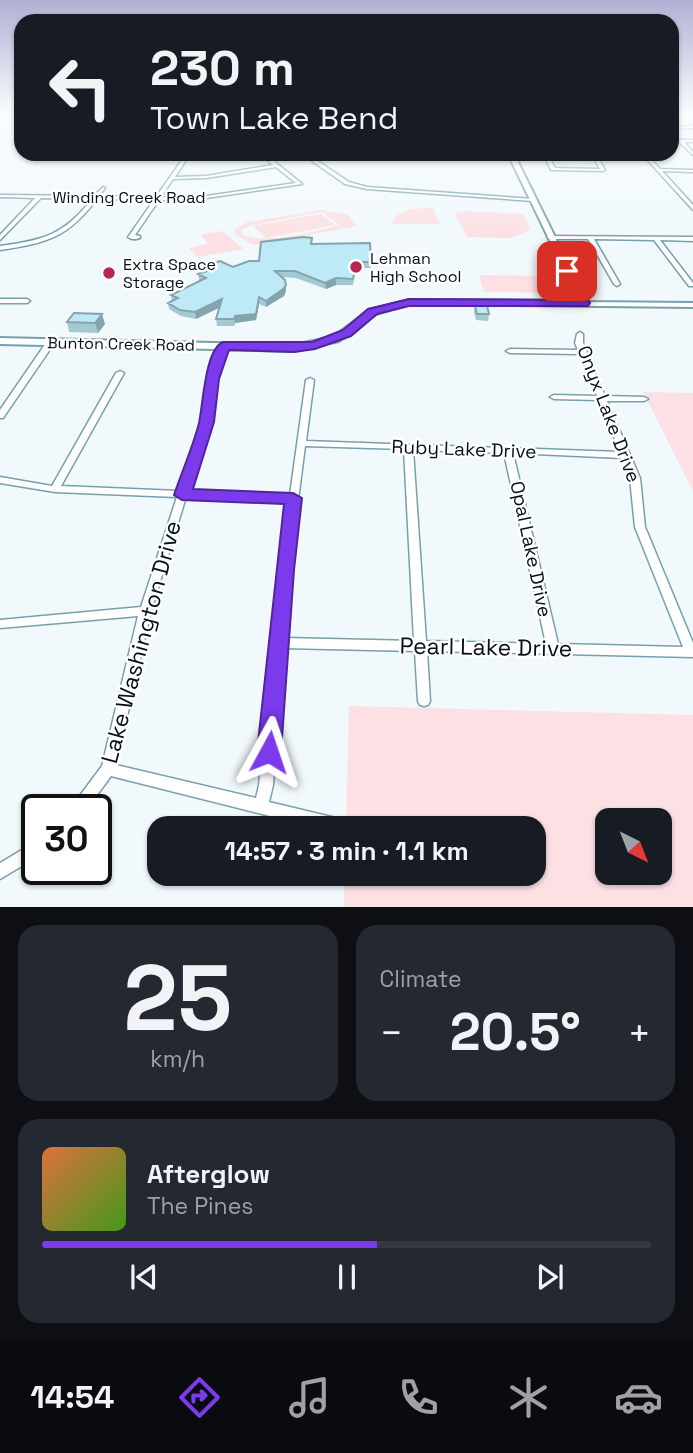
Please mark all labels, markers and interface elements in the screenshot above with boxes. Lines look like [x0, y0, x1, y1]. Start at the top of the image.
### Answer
text: 230 m [150, 37, 295, 99]
icon: left [35, 42, 126, 133]
text: Town Lake Bend [150, 98, 398, 138]
street label: Winding Creek Road [52, 187, 206, 208]
pin [537, 241, 597, 301]
place label: Lehman High School [370, 248, 461, 287]
icon: arrive [548, 252, 586, 290]
place label: Extra Space Storage [123, 254, 216, 293]
marker: Lehman High School [348, 259, 364, 275]
marker: Extra Space Storage [101, 265, 117, 281]
street label: Bunton Creek Road [47, 332, 195, 356]
street label: Onyx Lake Drive [571, 342, 647, 486]
street label: Ruby Lake Drive [391, 434, 537, 464]
street label: Opal Lake Drive [504, 479, 558, 619]
street label: Lake Washington Drive [94, 517, 188, 767]
street label: Pearl Lake Drive [399, 630, 573, 664]
position arrow [232, 715, 306, 789]
speed limit sign: 30 [21, 794, 112, 885]
north arrow [595, 808, 672, 886]
map controls [595, 808, 672, 885]
text: 14:57 · 3 min · 1.1 km [224, 834, 469, 868]
text: 25 [123, 940, 232, 1057]
text: Climate [380, 964, 462, 994]
text: 20.5° [450, 999, 581, 1065]
text: − [380, 1009, 403, 1057]
text: + [627, 1009, 651, 1057]
text: km/h [150, 1044, 205, 1074]
text: Afterglow [147, 1157, 270, 1191]
text: The Pines [147, 1191, 253, 1221]
icon: previous [125, 1258, 163, 1296]
icon: pause [328, 1258, 366, 1296]
icon: next [531, 1258, 569, 1296]
icon: directions [175, 1373, 224, 1422]
icon: music [285, 1373, 334, 1422]
icon: phone [394, 1373, 443, 1422]
icon: climate [504, 1373, 553, 1422]
icon: car [614, 1373, 663, 1422]
text: 14:54 [30, 1377, 114, 1417]

